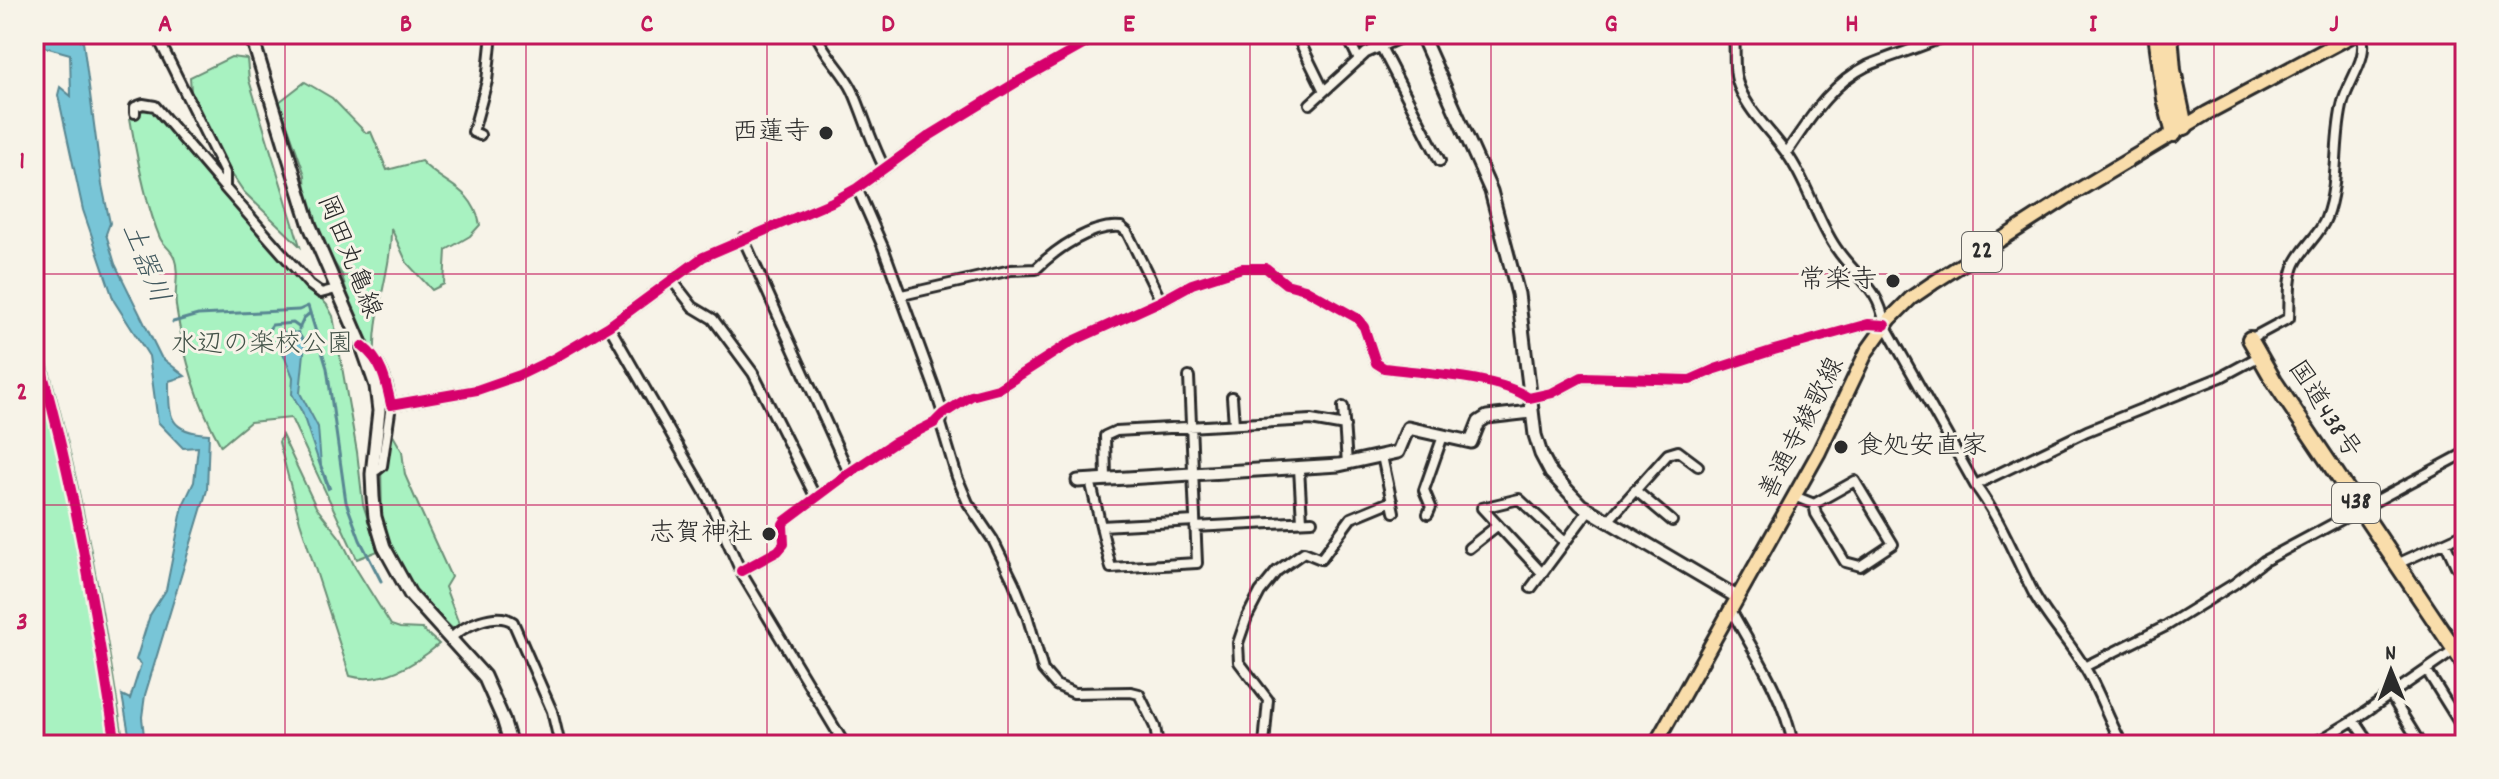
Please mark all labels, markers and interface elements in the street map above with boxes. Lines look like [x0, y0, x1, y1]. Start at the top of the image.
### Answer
text: A [158, 7, 172, 44]
text: B [400, 7, 412, 44]
text: C [641, 7, 654, 44]
text: D [881, 7, 895, 44]
text: E [1123, 7, 1135, 44]
text: F [1364, 7, 1376, 44]
text: G [1604, 7, 1618, 44]
text: H [1845, 7, 1859, 44]
text: I [2089, 7, 2098, 44]
text: J [2329, 7, 2339, 44]
place label: 西蓮寺 [732, 115, 810, 152]
marker: 西蓮寺 [817, 124, 835, 142]
text: 1 [19, 144, 25, 181]
street label: 岡田丸亀線 [306, 190, 390, 324]
water label: 土器川 [109, 218, 177, 310]
road number: 22 [1962, 232, 2002, 272]
place label: 常楽寺 [1799, 263, 1877, 300]
marker: 常楽寺 [1884, 272, 1902, 290]
park label: 水辺の楽校公園 [171, 327, 353, 364]
street label: 善通寺綾歌線 [1751, 351, 1855, 507]
street label: 国道438号 [2277, 353, 2369, 467]
text: 2 [16, 375, 28, 412]
place label: 食処安直家 [1857, 429, 1987, 466]
marker: 食処安直家 [1832, 438, 1850, 456]
road number: 438 [2332, 483, 2380, 523]
place label: 志賀神社 [649, 516, 753, 553]
marker: 志賀神社 [760, 525, 778, 543]
text: 3 [16, 605, 28, 642]
north arrow [2351, 631, 2431, 711]
text: N [2385, 639, 2397, 670]

